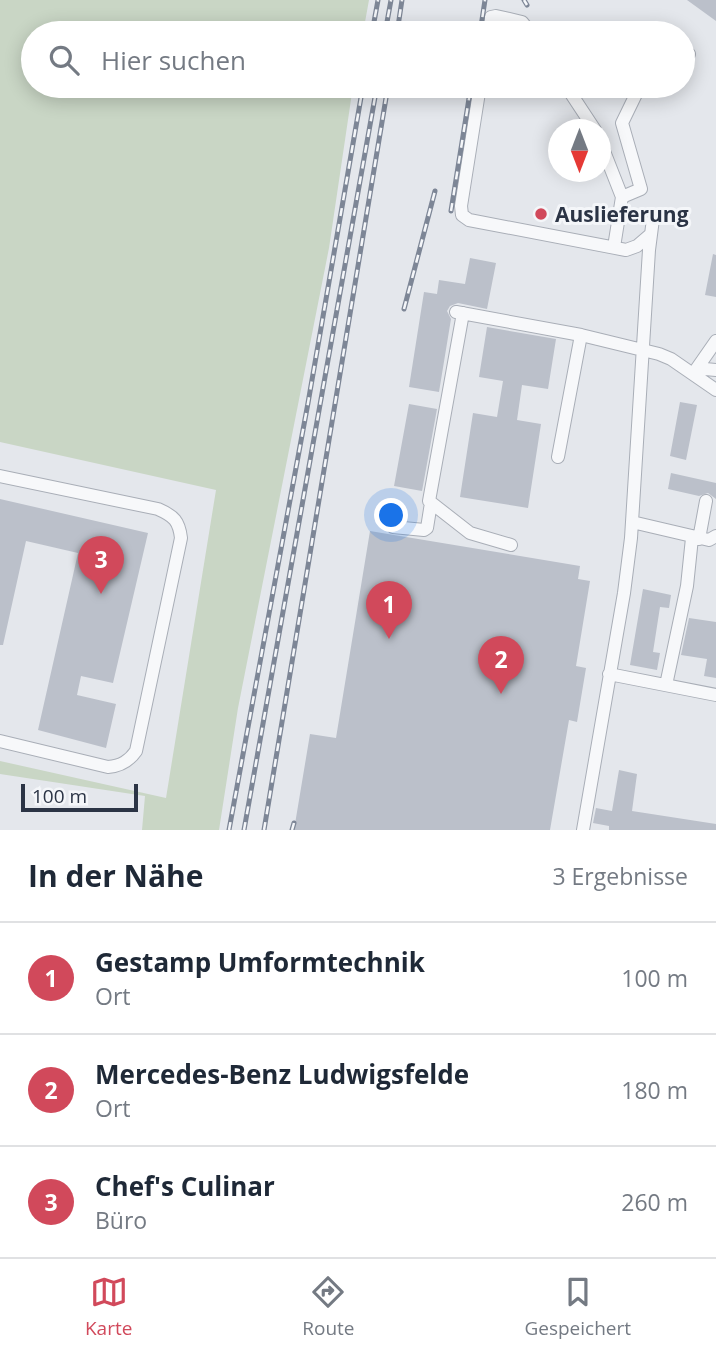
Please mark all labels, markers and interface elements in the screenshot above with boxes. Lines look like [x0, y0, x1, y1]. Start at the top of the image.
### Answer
search box [21, 21, 695, 98]
icon: search [45, 41, 83, 79]
text: Hier suchen [101, 42, 246, 78]
north arrow [548, 119, 611, 182]
place label: Auslieferung [555, 200, 689, 228]
marker: Auslieferung [533, 206, 549, 222]
your location [374, 498, 408, 532]
pin: 3 [78, 536, 124, 594]
pin: 1 [366, 581, 412, 639]
pin: 2 [478, 636, 524, 694]
scale bar [21, 781, 138, 813]
text: 100 m [32, 783, 87, 809]
text: In der Nähe [28, 855, 204, 896]
text: 3 Ergebnisse [552, 860, 688, 892]
text: Gestamp Umformtechnik [95, 944, 425, 980]
text: 1 [44, 962, 58, 994]
text: 100 m [621, 962, 688, 994]
text: Ort [95, 980, 131, 1012]
text: Mercedes-Benz Ludwigsfelde [95, 1056, 469, 1092]
text: 2 [44, 1074, 58, 1106]
text: 180 m [621, 1074, 688, 1106]
text: Ort [95, 1092, 131, 1124]
text: Chef's Culinar [95, 1168, 275, 1204]
text: 3 [44, 1186, 58, 1218]
text: 260 m [621, 1186, 688, 1218]
text: Büro [95, 1204, 147, 1236]
tab: Karte [85, 1273, 132, 1341]
tab: Route [302, 1273, 355, 1341]
tab: Gespeichert [524, 1273, 631, 1341]

